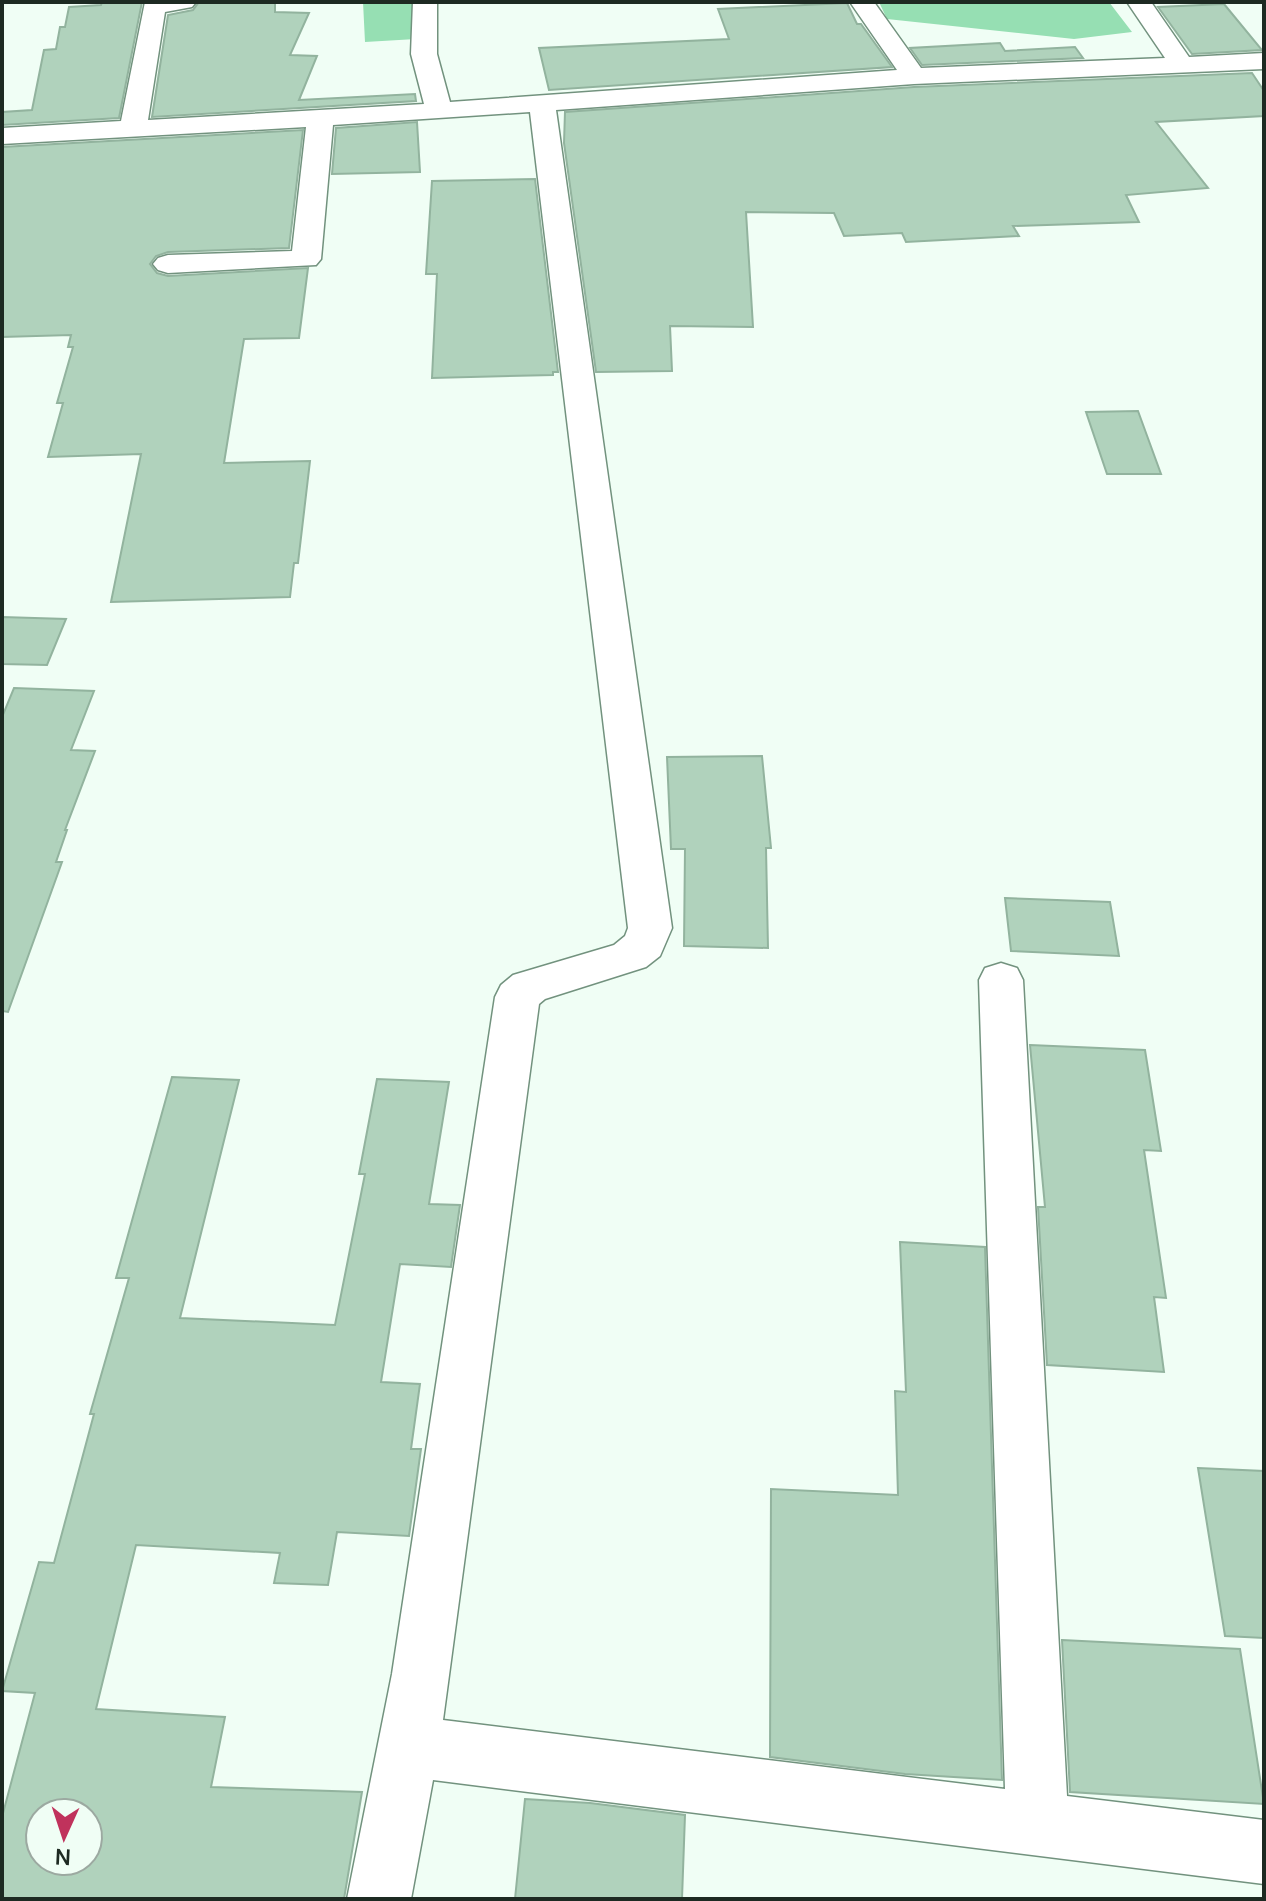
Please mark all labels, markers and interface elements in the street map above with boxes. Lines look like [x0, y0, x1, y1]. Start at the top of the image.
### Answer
north arrow [24, 1797, 104, 1877]
text: N [54, 1842, 72, 1872]

